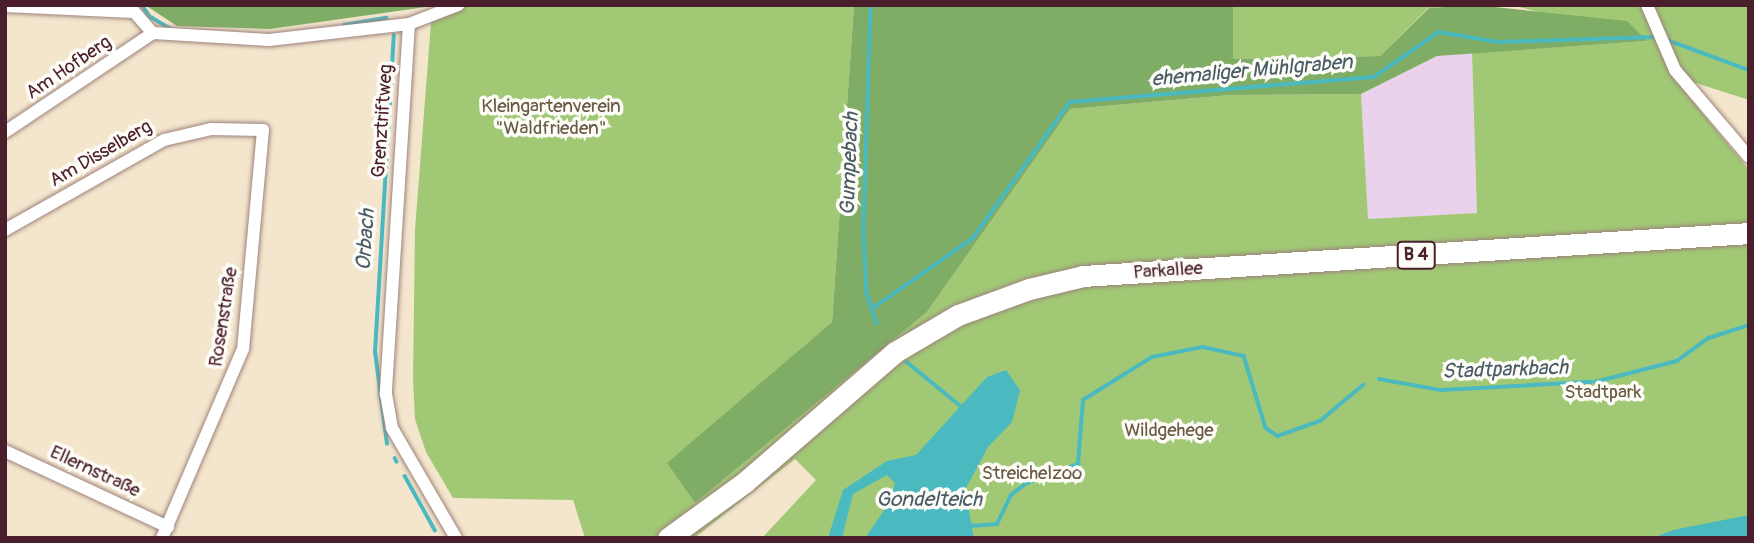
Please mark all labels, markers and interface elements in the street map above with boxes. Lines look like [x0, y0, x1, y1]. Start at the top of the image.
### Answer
street label: Am Hofberg [22, 31, 116, 105]
water label: ehemaliger Mühlgraben [1151, 50, 1353, 92]
street label: Grenztriftweg [368, 64, 398, 178]
park label: Kleingartenverein "Waldfrieden" [481, 96, 621, 140]
water label: Gumpebach [836, 112, 864, 216]
street label: Am Disselberg [46, 116, 156, 192]
water label: Orbach [351, 208, 381, 272]
road number: B 4 [1395, 241, 1437, 270]
street label: Parkallee [1132, 257, 1204, 285]
street label: Rosenstraße [205, 266, 243, 368]
water label: Stadtparkbach [1442, 355, 1568, 385]
park label: Stadtpark [1564, 382, 1642, 404]
park label: Wildgehege [1124, 420, 1214, 442]
street label: Ellernstraße [46, 441, 144, 503]
park label: Streichelzoo [982, 463, 1082, 485]
water label: Gondelteich [876, 487, 982, 513]

